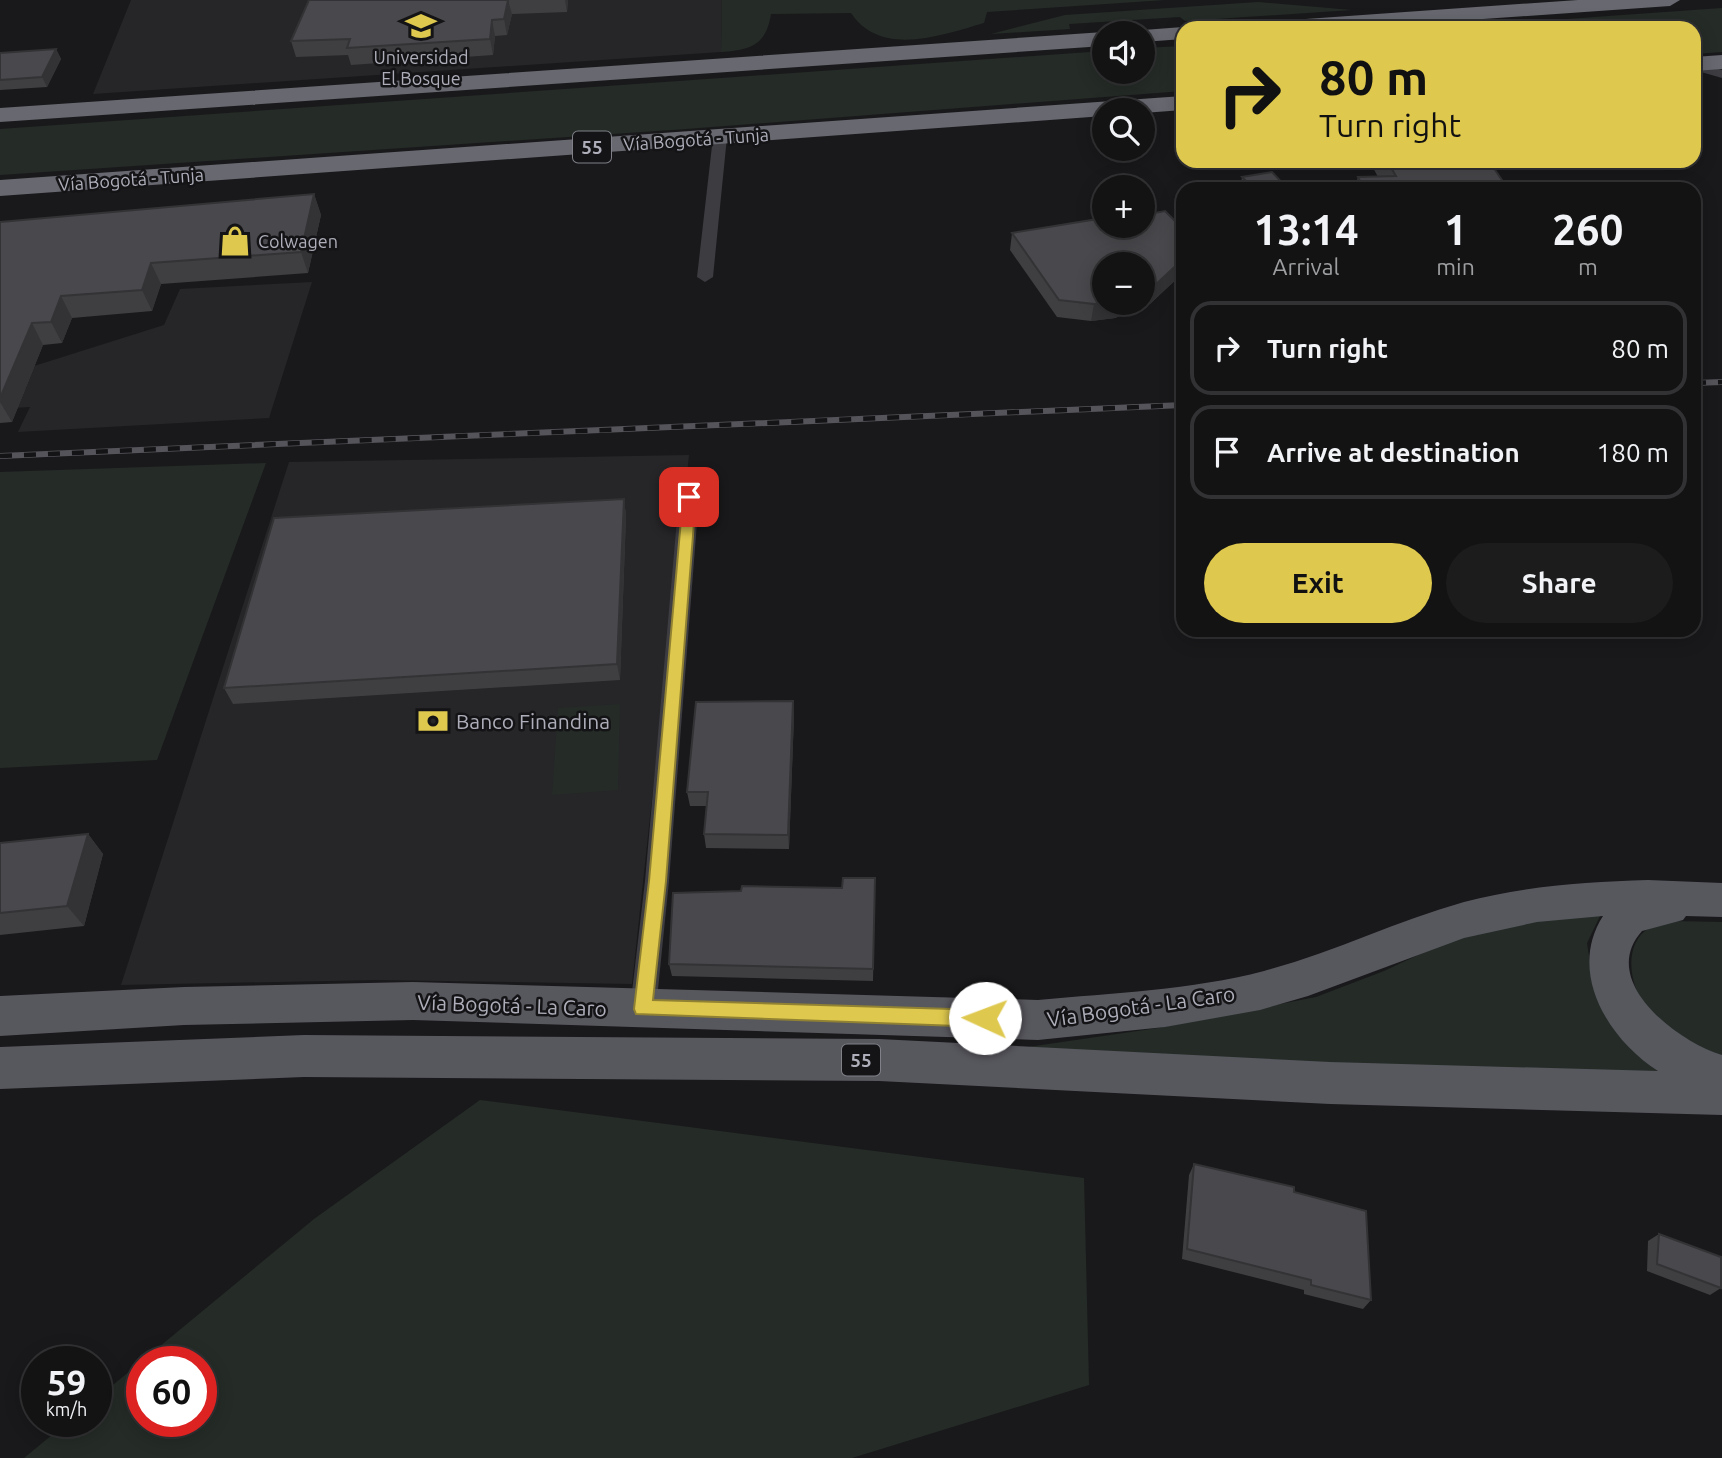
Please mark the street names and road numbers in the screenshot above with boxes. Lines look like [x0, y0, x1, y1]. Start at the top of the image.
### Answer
street label: Vía Bogotá - Tunja [622, 124, 770, 154]
road number: 55 [573, 132, 611, 162]
street label: Vía Bogotá - Tunja [57, 164, 205, 194]
street label: Vía Bogotá - La Caro [1045, 981, 1237, 1031]
street label: Vía Bogotá - La Caro [417, 990, 607, 1020]
road number: 55 [842, 1044, 880, 1076]

